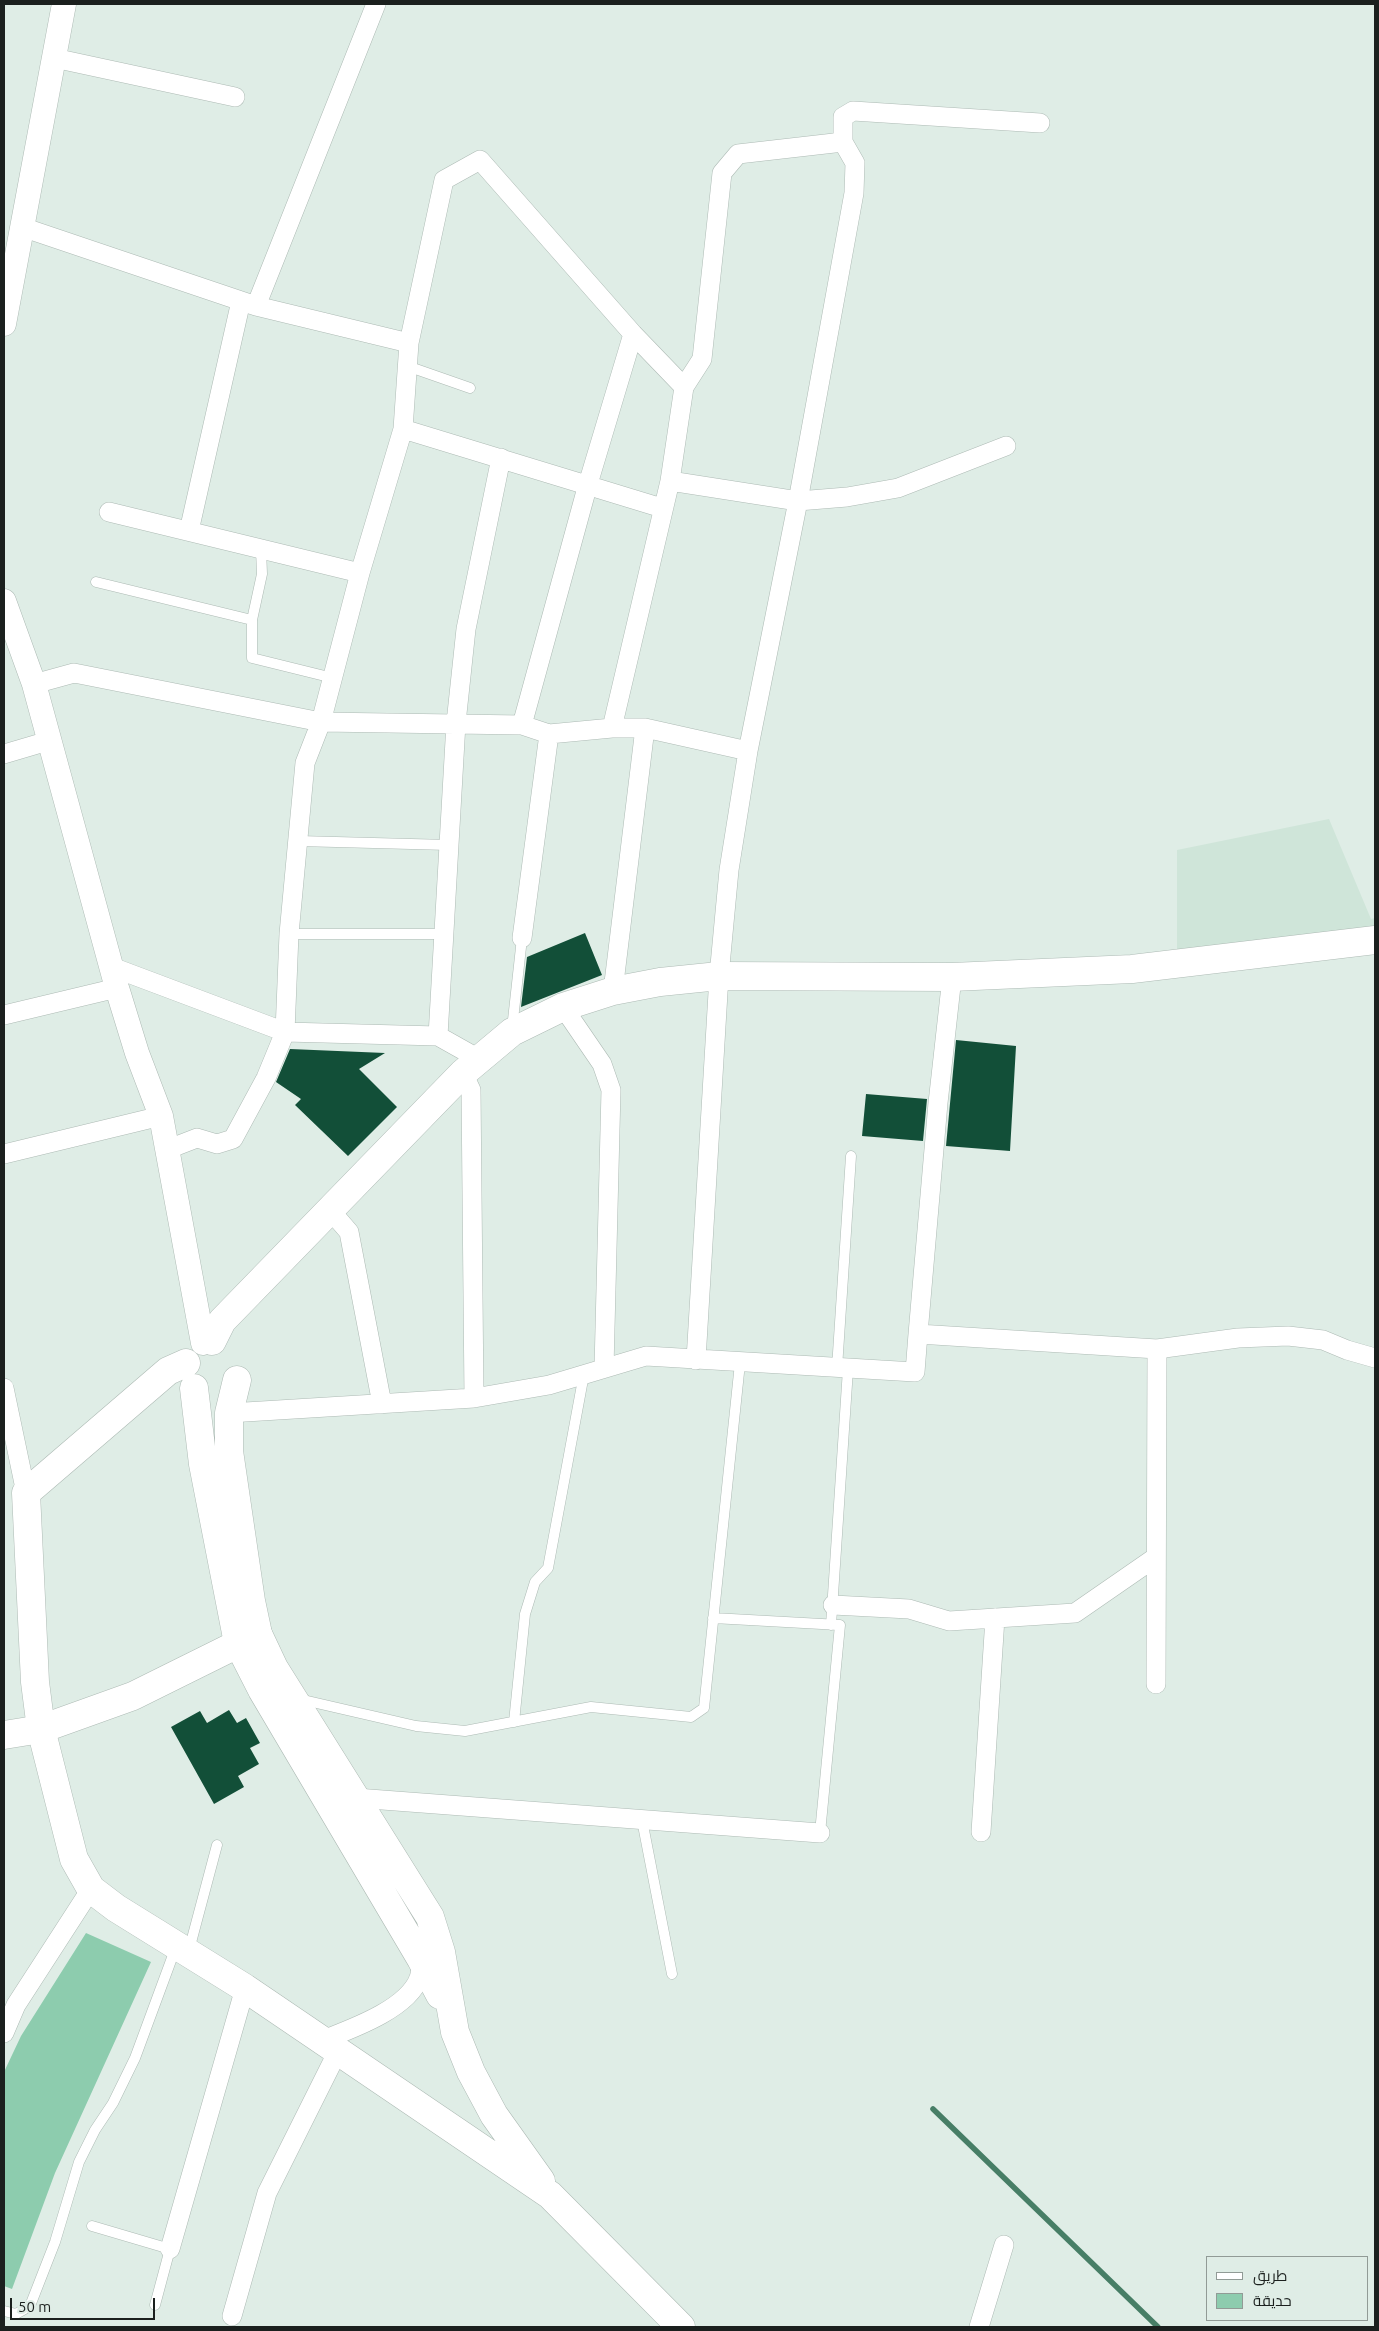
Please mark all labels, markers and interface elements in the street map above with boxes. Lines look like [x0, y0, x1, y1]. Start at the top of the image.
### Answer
legend [1206, 2256, 1369, 2321]
text: طريق [1253, 2267, 1287, 2284]
scale bar [12, 2288, 158, 2320]
text: حديقة [1253, 2292, 1292, 2309]
text: 50 m [18, 2298, 51, 2315]

